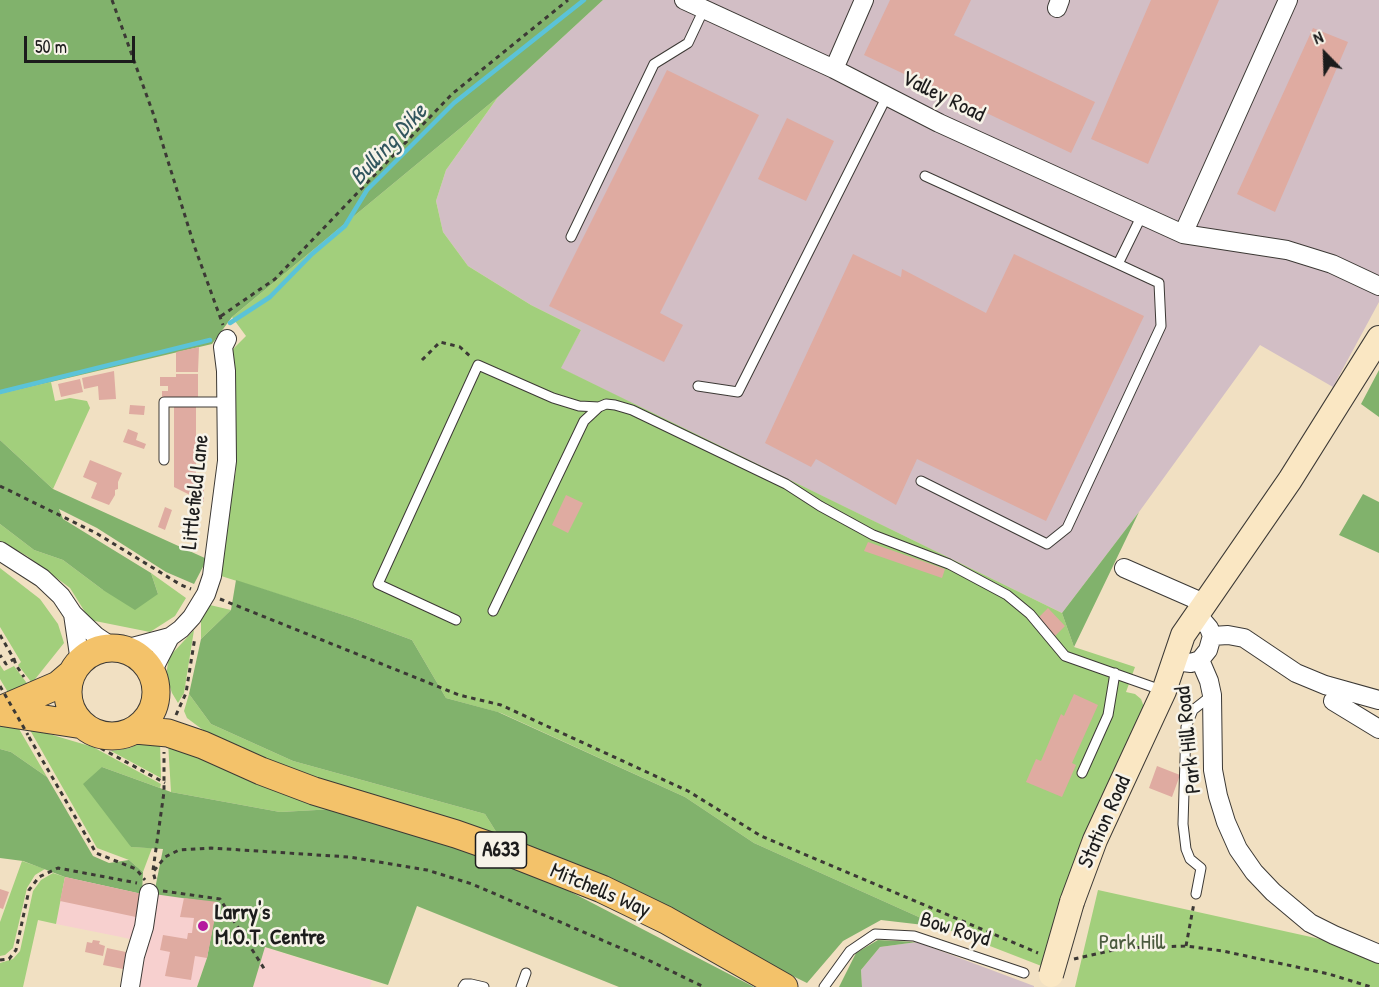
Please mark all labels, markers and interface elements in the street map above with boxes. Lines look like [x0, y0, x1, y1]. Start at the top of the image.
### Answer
scale bar [27, 24, 138, 62]
north arrow [1295, 24, 1355, 84]
text: N [1310, 26, 1326, 49]
text: 50 m [35, 34, 67, 59]
street label: Valley Road [897, 65, 989, 129]
water label: Bulling Dike [344, 98, 434, 192]
street label: Littlefield Lane [177, 433, 215, 551]
street label: Park Hill Road [1170, 685, 1208, 795]
street label: Station Road [1073, 772, 1137, 872]
road number: A633 [476, 832, 526, 868]
street label: Mitchells Way [546, 858, 654, 924]
place label: Larry's M.O.T. Centre [215, 900, 325, 951]
street label: Bow Royd [917, 907, 993, 953]
marker: Larry's M.O.T. Centre [196, 919, 210, 933]
park label: Park Hill [1099, 930, 1165, 956]

